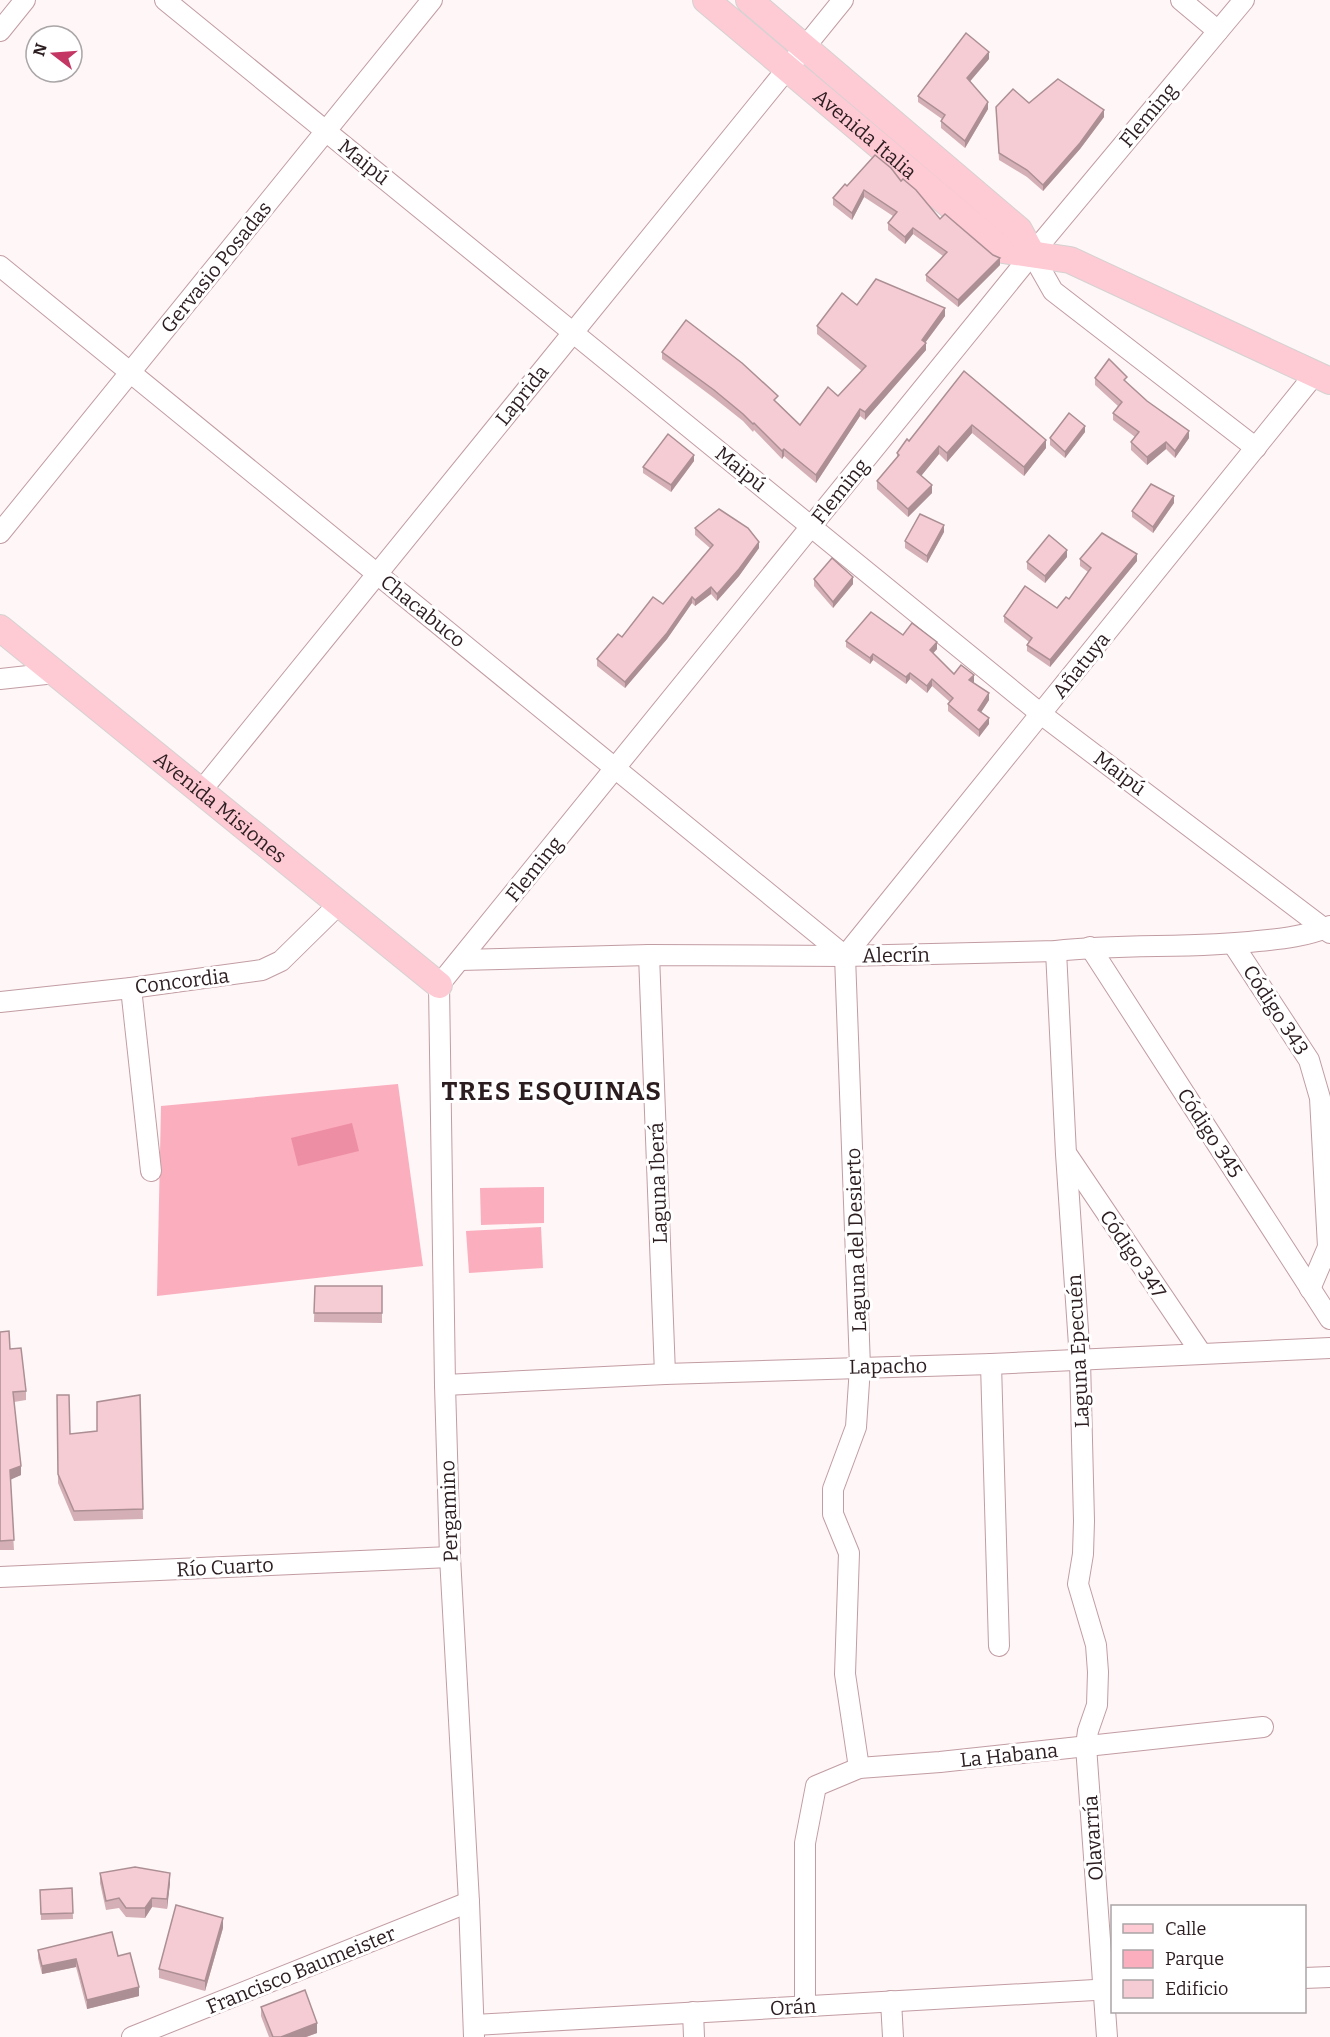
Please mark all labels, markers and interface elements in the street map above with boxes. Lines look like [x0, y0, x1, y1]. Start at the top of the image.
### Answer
north arrow [24, 24, 84, 84]
text: N [29, 41, 51, 58]
street label: Fleming [1114, 78, 1182, 152]
street label: Avenida Italia [809, 84, 921, 184]
street label: Maipú [334, 134, 394, 190]
street label: Gervasio Posadas [156, 196, 276, 338]
street label: Laprida [490, 360, 554, 430]
street label: Maipú [711, 441, 771, 497]
street label: Fleming [807, 454, 873, 528]
street label: Chacabuco [376, 570, 470, 652]
street label: Añatuya [1047, 627, 1115, 703]
street label: Avenida Misiones [149, 746, 291, 868]
street label: Maipú [1089, 746, 1151, 800]
street label: Fleming [501, 832, 567, 906]
street label: Alecrín [862, 942, 930, 968]
street label: Código 343 [1238, 960, 1314, 1060]
street label: Concordia [134, 963, 231, 999]
district label: TRES ESQUINAS [442, 1076, 662, 1107]
street label: Código 345 [1172, 1084, 1248, 1182]
street label: Laguna Iberá [644, 1122, 672, 1244]
street label: Laguna del Desierto [841, 1147, 871, 1333]
street label: Código 347 [1095, 1205, 1171, 1303]
street label: Laguna Epecuén [1062, 1273, 1094, 1428]
street label: Lapacho [849, 1353, 927, 1379]
street label: Pergamino [435, 1460, 463, 1562]
street label: Río Cuarto [176, 1552, 274, 1582]
street label: La Habana [959, 1738, 1059, 1772]
street label: Olavarría [1078, 1794, 1108, 1882]
legend [1111, 1905, 1306, 2013]
text: Calle [1165, 1918, 1206, 1940]
street label: Francisco Baumeister [203, 1921, 399, 2019]
text: Parque [1165, 1948, 1224, 1970]
text: Edificio [1165, 1978, 1228, 2000]
street label: Orán [769, 1994, 817, 2020]

